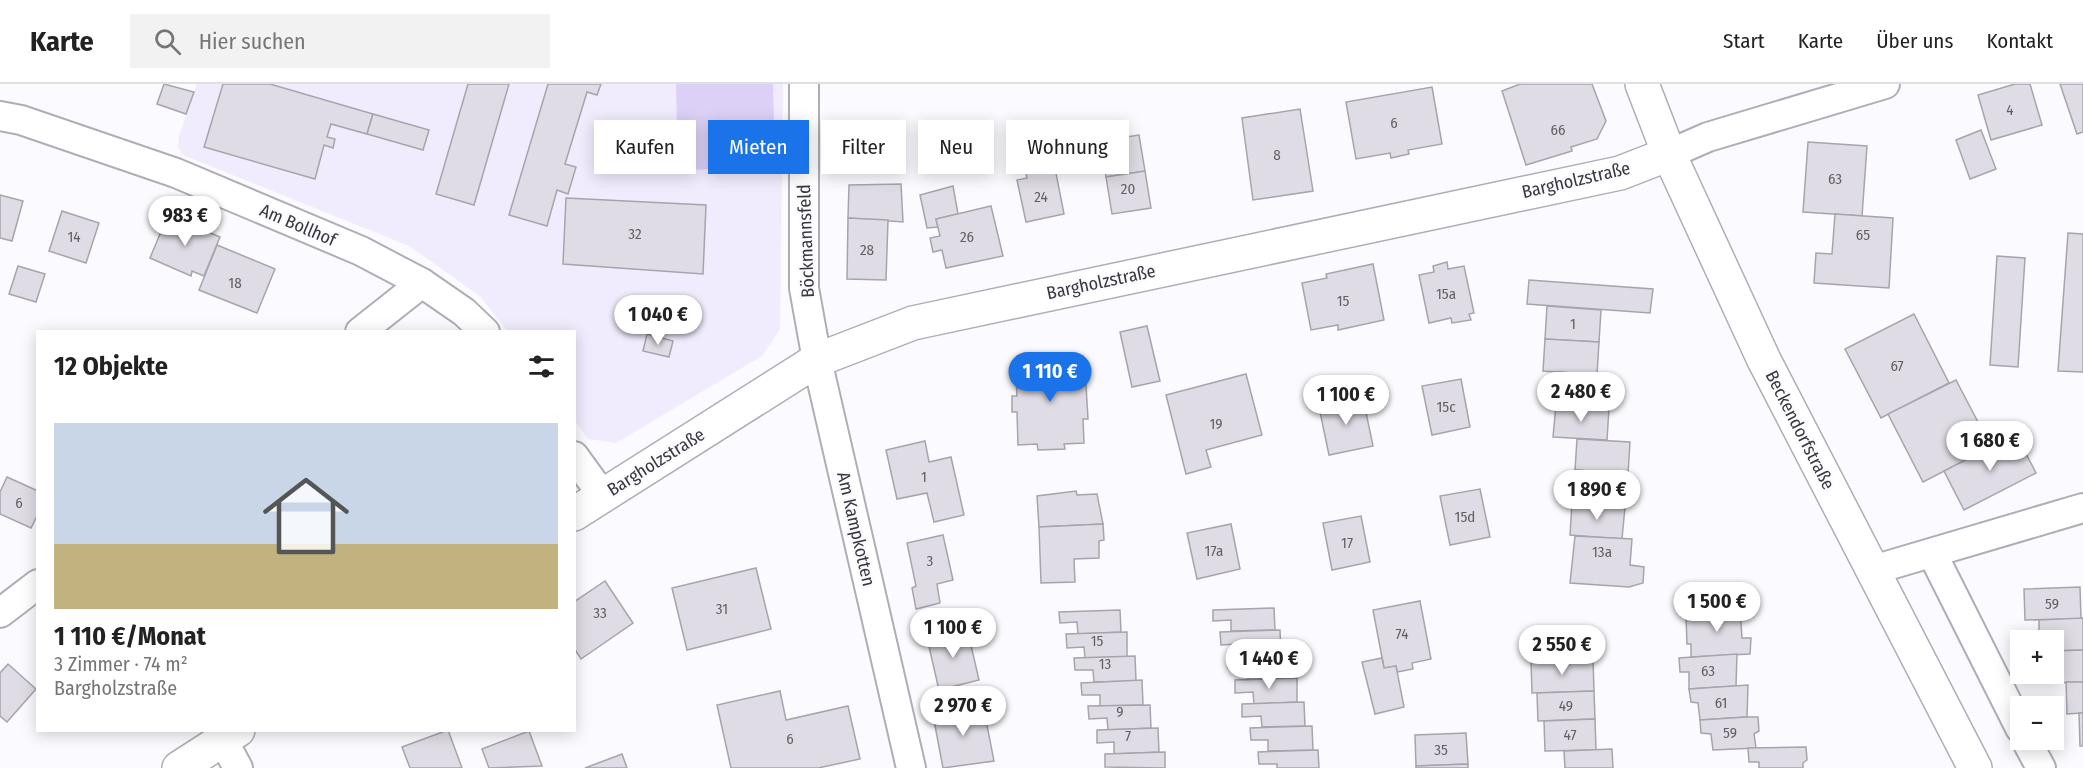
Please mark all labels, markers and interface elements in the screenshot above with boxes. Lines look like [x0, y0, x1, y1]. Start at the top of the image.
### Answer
search box [130, 14, 550, 68]
text: Karte [30, 25, 94, 58]
icon: search [151, 25, 184, 58]
text: Hier suchen [199, 28, 306, 55]
text: Start [1723, 28, 1765, 54]
text: Karte [1798, 28, 1843, 54]
text: Über uns [1876, 28, 1953, 54]
text: Kontakt [1986, 28, 2053, 54]
house number: 4 [2006, 101, 2014, 119]
house number: 6 [1390, 114, 1398, 132]
chip: Kaufen [594, 120, 696, 174]
chip: Mieten [708, 120, 809, 174]
chip: Filter [821, 120, 906, 174]
chip: Neu [918, 120, 994, 174]
chip: Wohnung [1006, 120, 1129, 174]
house number: 66 [1551, 121, 1565, 139]
house number: 8 [1273, 146, 1281, 164]
street label: Bargholzstraße [1520, 157, 1633, 203]
house number: 63 [1828, 170, 1842, 188]
house number: 20 [1121, 180, 1135, 198]
street label: Böckmannsfeld [793, 184, 819, 298]
house number: 24 [1034, 188, 1048, 206]
pin: 983 € [143, 196, 227, 247]
street label: Am Bollhof [257, 199, 341, 251]
text: 983 € [162, 203, 208, 227]
house number: 32 [628, 225, 642, 243]
house number: 65 [1856, 226, 1870, 244]
house number: 14 [67, 228, 81, 246]
house number: 26 [960, 228, 974, 246]
house number: 28 [860, 241, 874, 259]
street label: Bargholzstraße [1045, 260, 1158, 304]
house number: 18 [228, 274, 242, 292]
house number: 15a [1436, 285, 1456, 303]
house number: 15 [1337, 292, 1349, 310]
pin: 1 040 € [603, 295, 713, 346]
text: 1 040 € [628, 302, 688, 326]
house number: 1 [1570, 315, 1576, 333]
icon: filters [525, 350, 558, 383]
text: 12 Objekte [54, 351, 168, 382]
pin: 1 110 € [995, 352, 1105, 403]
house number: 67 [1890, 357, 1904, 375]
text: 1 110 € [1023, 359, 1077, 383]
street label: Beckendorfstraße [1761, 367, 1839, 493]
pin: 2 480 € [1526, 372, 1636, 423]
pin: 1 100 € [1291, 375, 1401, 426]
text: 2 480 € [1551, 379, 1611, 403]
text: 1 100 € [1317, 382, 1375, 406]
house number: 15c [1436, 398, 1456, 416]
house number: 19 [1209, 415, 1223, 433]
pin: 1 680 € [1935, 421, 2045, 472]
street label: Bargholzstraße [603, 423, 709, 501]
text: 1 680 € [1960, 428, 2020, 452]
icon: home [252, 462, 360, 570]
house number: 1 [921, 468, 927, 486]
street label: Am Kampkotten [832, 470, 880, 588]
pin: 1 890 € [1542, 470, 1652, 521]
text: 1 890 € [1567, 477, 1627, 501]
house number: 6 [15, 494, 23, 512]
house number: 15d [1455, 508, 1475, 526]
house number: 17 [1341, 534, 1353, 552]
house number: 17a [1205, 542, 1223, 560]
house number: 13a [1592, 543, 1612, 561]
house number: 3 [927, 552, 934, 570]
pin: 1 500 € [1662, 582, 1772, 633]
text: 1 500 € [1687, 589, 1747, 613]
house number: 59 [2045, 595, 2059, 613]
house number: 31 [716, 600, 728, 618]
house number: 33 [593, 604, 607, 622]
pin: 1 100 € [898, 608, 1008, 659]
text: 1 100 € [924, 615, 982, 639]
text: 1 110 €/Monat [54, 621, 206, 652]
house number: 74 [1396, 625, 1408, 643]
pin: 2 550 € [1507, 625, 1617, 676]
map controls [2010, 630, 2064, 750]
button: + [2010, 630, 2064, 684]
house number: 15 [1091, 632, 1103, 650]
text: 2 550 € [1533, 632, 1591, 656]
pin: 1 440 € [1214, 639, 1324, 690]
text: 1 440 € [1240, 646, 1298, 670]
text: 3 Zimmer · 74 m² [54, 652, 188, 676]
house number: 13 [1099, 655, 1112, 673]
house number: 63 [1701, 662, 1715, 680]
text: Bargholzstraße [54, 676, 177, 700]
pin: 2 970 € [908, 686, 1018, 737]
text: 2 970 € [934, 693, 992, 717]
house number: 61 [1715, 694, 1727, 712]
button: − [2010, 696, 2064, 750]
house number: 49 [1559, 697, 1573, 715]
house number: 9 [1116, 703, 1124, 721]
house number: 59 [1723, 724, 1737, 742]
house number: 47 [1563, 726, 1577, 744]
house number: 7 [1125, 727, 1131, 745]
house number: 6 [786, 730, 794, 748]
house number: 35 [1434, 741, 1448, 759]

